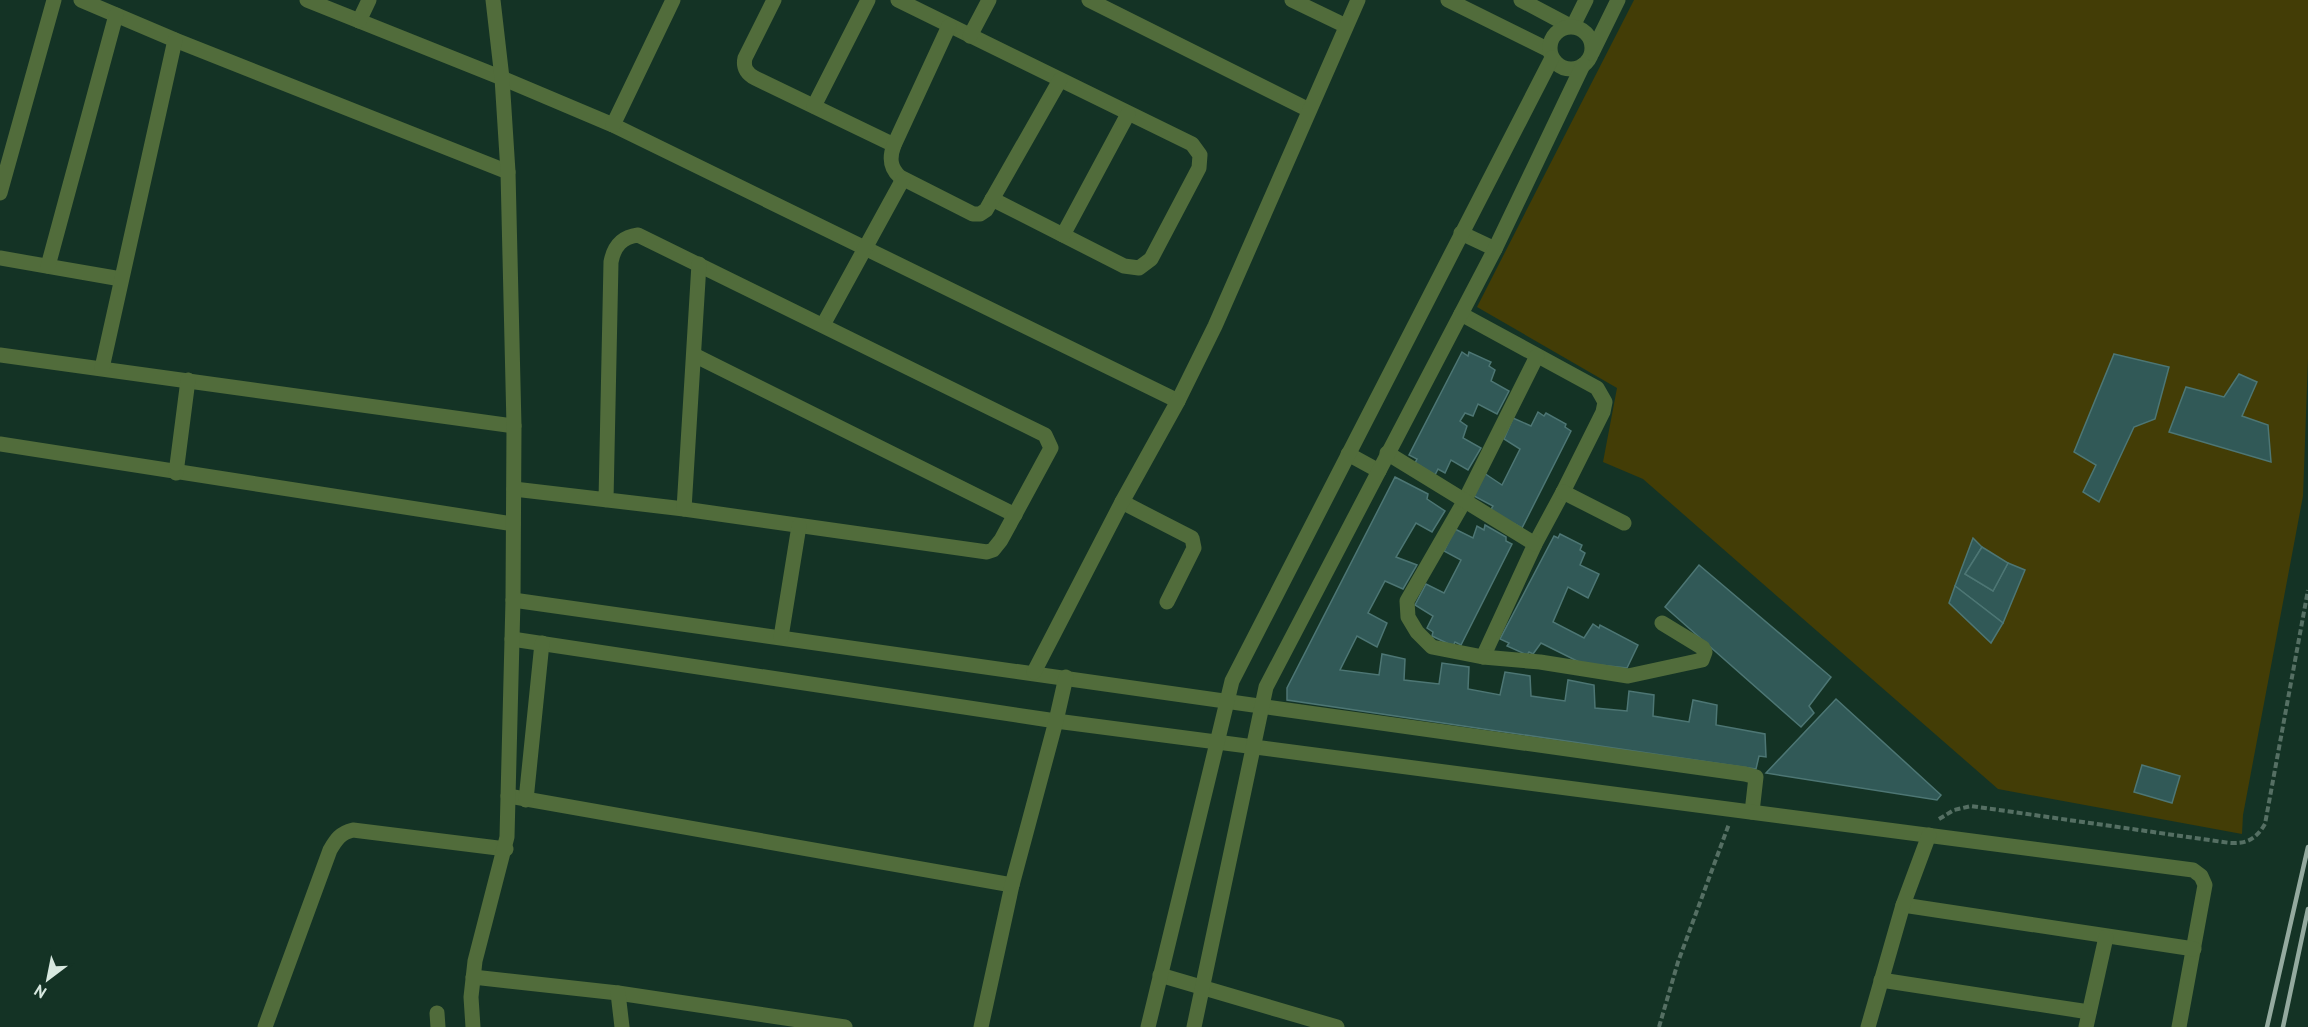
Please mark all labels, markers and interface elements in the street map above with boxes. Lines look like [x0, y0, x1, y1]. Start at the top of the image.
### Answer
north arrow [18, 949, 78, 1009]
text: N [30, 980, 50, 1003]

